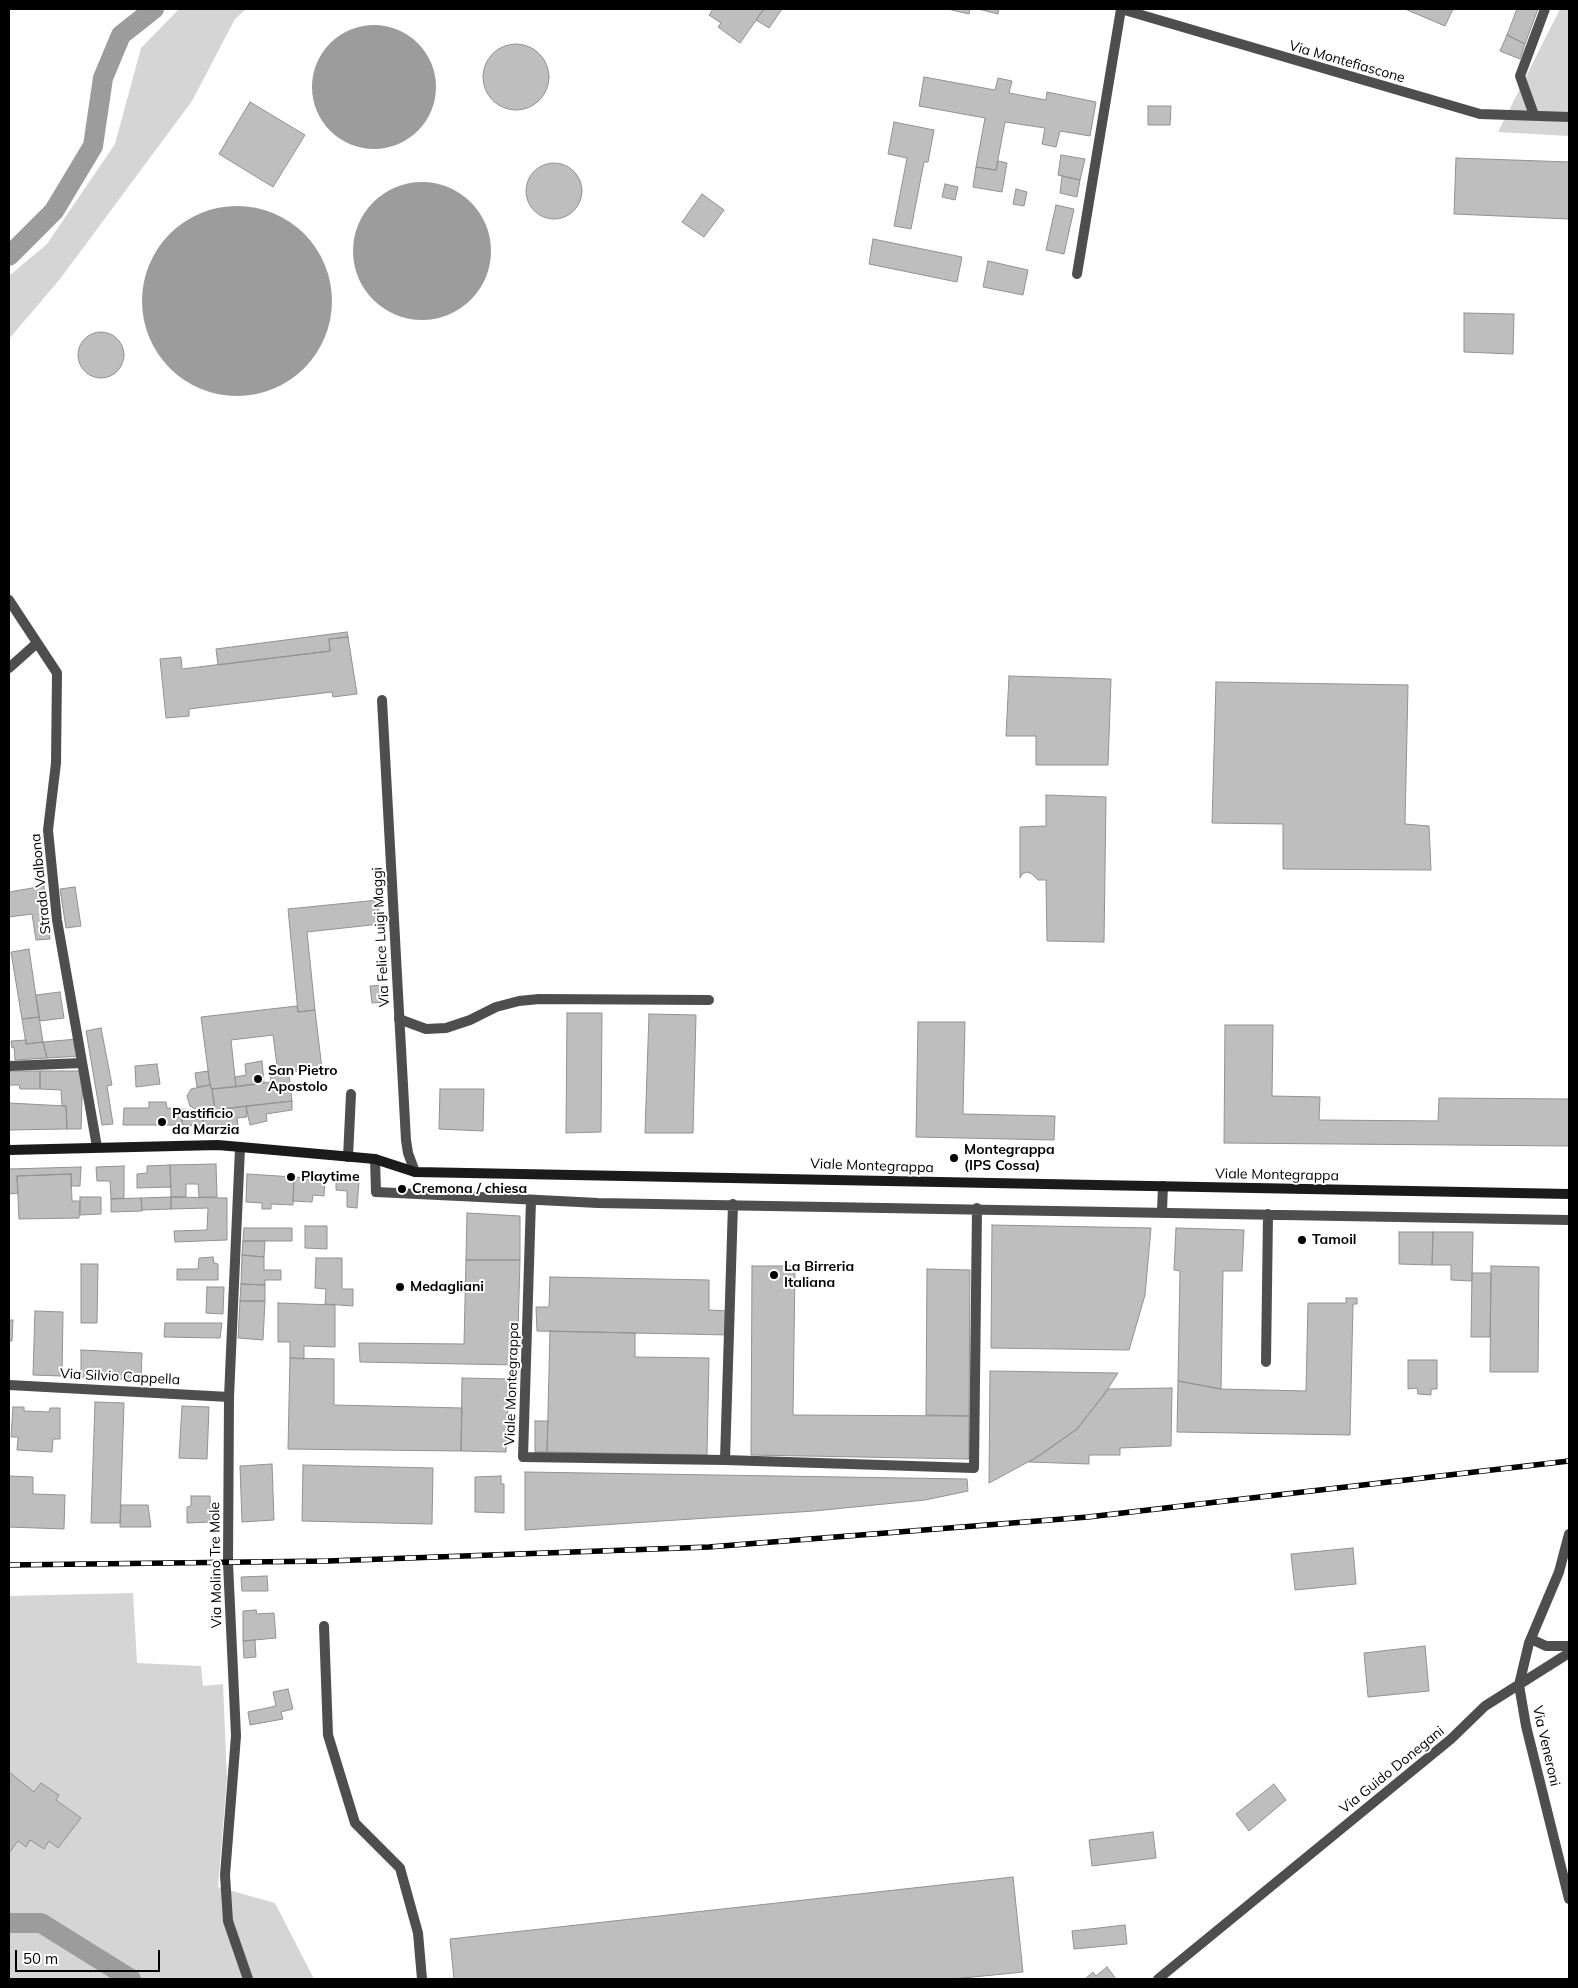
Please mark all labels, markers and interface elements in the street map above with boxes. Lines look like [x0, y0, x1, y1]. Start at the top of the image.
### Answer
street label: Via Montefiascone [1287, 37, 1407, 87]
street label: Strada Valbona [27, 833, 55, 935]
street label: Via Felice Luigi Maggi [369, 867, 393, 1007]
place label: San Pietro Apostolo [268, 1063, 338, 1096]
marker: San Pietro Apostolo [252, 1073, 264, 1085]
place label: Pastificio da Marzia [172, 1106, 239, 1138]
marker: Pastificio da Marzia [156, 1116, 168, 1128]
place label: Montegrappa (IPS Cossa) [964, 1142, 1055, 1174]
marker: Montegrappa (IPS Cossa) [948, 1152, 960, 1164]
street label: Viale Montegrappa [810, 1155, 934, 1177]
street label: Viale Montegrappa [1215, 1166, 1339, 1184]
place label: Playtime [301, 1169, 360, 1185]
marker: Playtime [285, 1171, 297, 1183]
place label: Cremona / chiesa [412, 1181, 527, 1197]
marker: Cremona / chiesa [396, 1183, 408, 1195]
place label: Tamoil [1312, 1232, 1356, 1248]
marker: Tamoil [1296, 1234, 1308, 1246]
place label: La Birreria Italiana [784, 1259, 854, 1292]
marker: La Birreria Italiana [768, 1269, 780, 1281]
place label: Medagliani [410, 1279, 484, 1295]
marker: Medagliani [394, 1281, 406, 1293]
street label: Viale Montegrappa [501, 1322, 523, 1446]
street label: Via Silvio Cappella [60, 1365, 180, 1389]
street label: Via Molino Tre Mole [206, 1502, 226, 1628]
street label: Via Veneroni [1529, 1704, 1563, 1788]
street label: Via Guido Donegani [1336, 1723, 1448, 1817]
scale bar [18, 1940, 162, 1972]
text: 50 m [23, 1949, 58, 1968]

